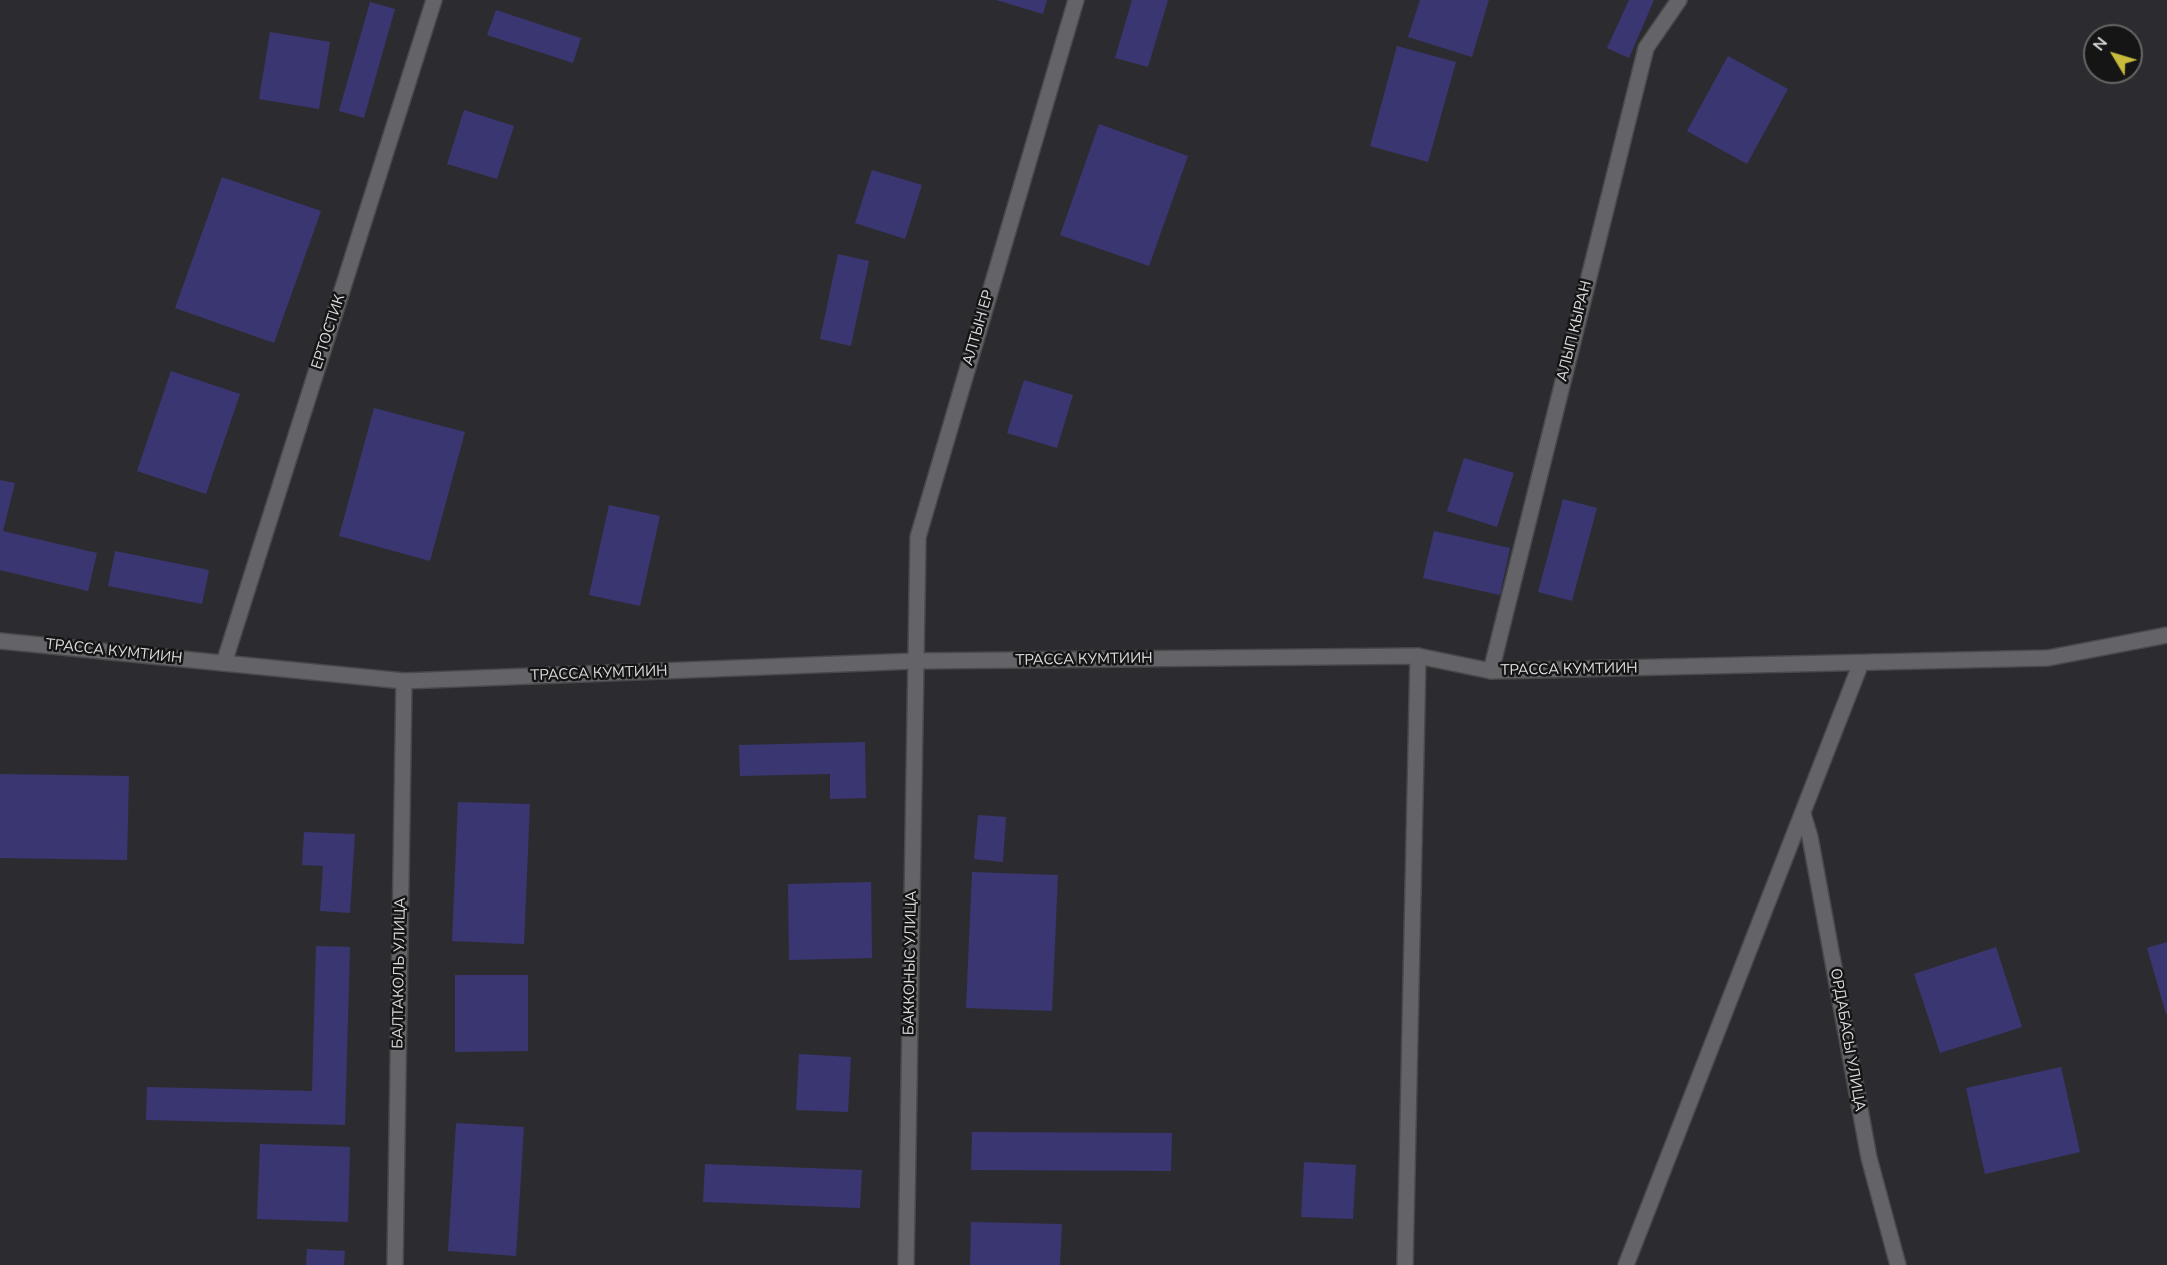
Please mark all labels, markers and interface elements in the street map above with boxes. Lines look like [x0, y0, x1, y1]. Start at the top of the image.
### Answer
north arrow [2083, 24, 2143, 84]
text: N [2088, 33, 2113, 56]
street label: АЛЫП КЫРАН [1554, 279, 1596, 383]
street label: АЛТЫН ЕР [960, 288, 998, 368]
street label: ЕРТОСТИК [308, 292, 350, 372]
street label: ТРАССА КУМТИИН [45, 636, 183, 668]
street label: ТРАССА КУМТИИН [1015, 650, 1153, 670]
street label: ТРАССА КУМТИИН [1500, 660, 1638, 680]
street label: ТРАССА КУМТИИН [530, 663, 668, 685]
street label: БАККОНЫС УЛИЦА [901, 891, 921, 1035]
street label: БАЛТАКОЛЬ УЛИЦА [390, 897, 410, 1049]
street label: ОРДАБАСЫ УЛИЦА [1826, 967, 1868, 1113]

